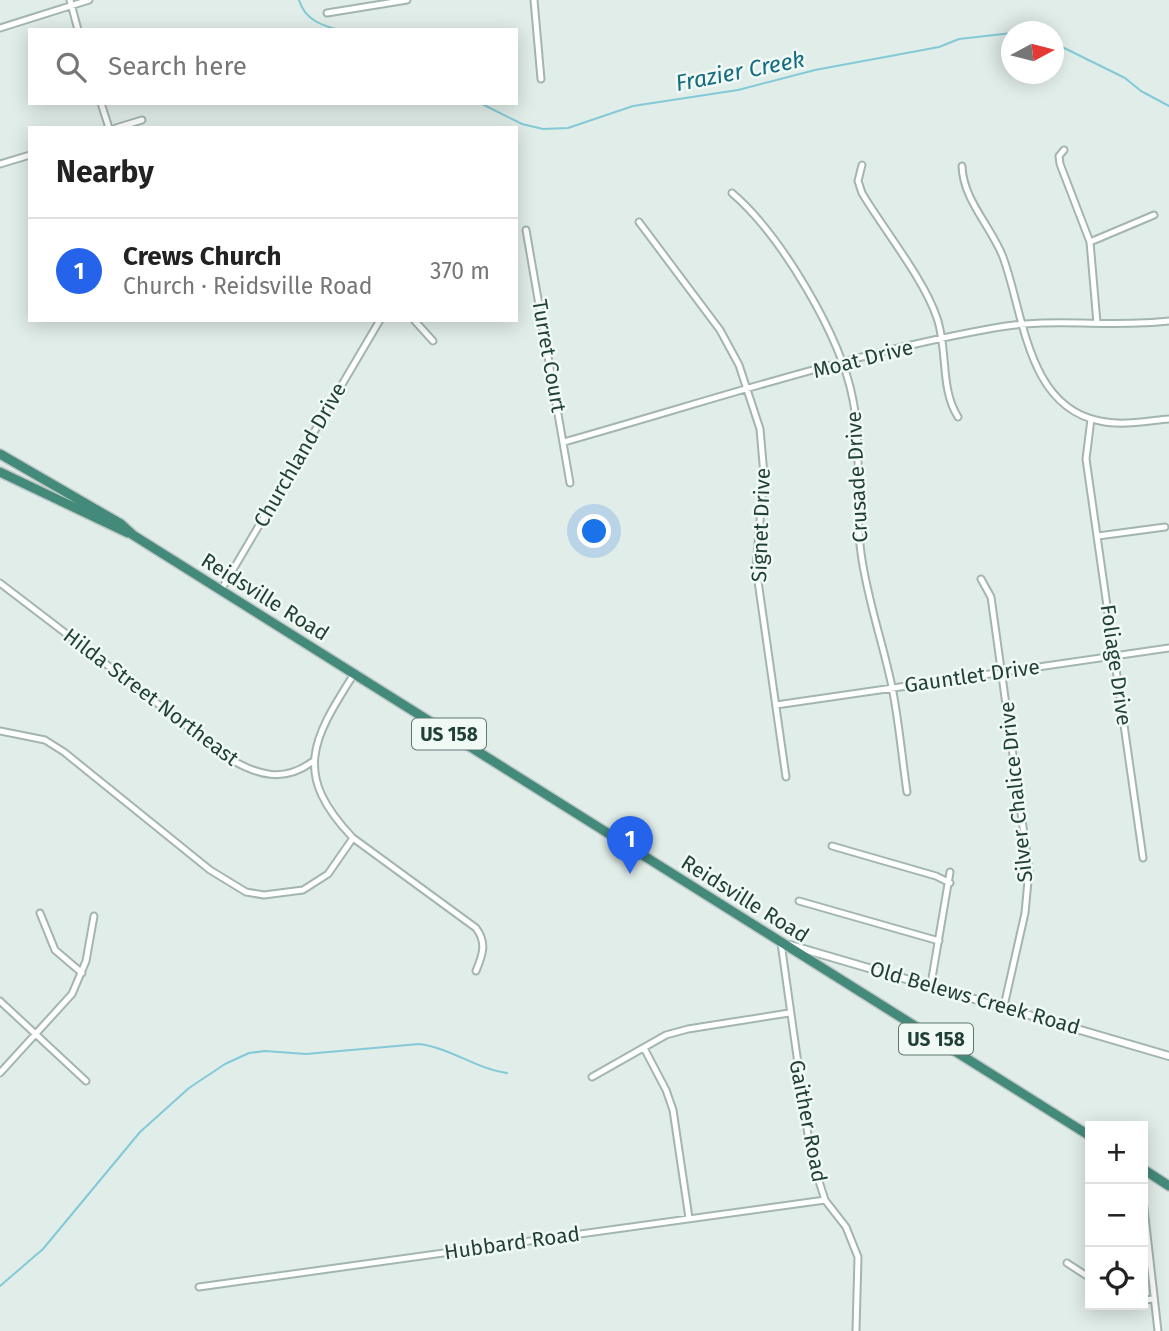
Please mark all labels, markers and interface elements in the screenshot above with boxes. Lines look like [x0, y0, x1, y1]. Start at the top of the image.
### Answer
north arrow [1001, 21, 1064, 84]
search box [28, 28, 518, 105]
water label: Frazier Creek [673, 45, 807, 97]
icon: search [52, 48, 90, 86]
text: Search here [108, 51, 247, 82]
text: Nearby [56, 154, 154, 190]
text: Crews Church [123, 241, 282, 272]
text: 1 [74, 257, 84, 285]
text: 370 m [430, 257, 490, 285]
text: Church · Reidsville Road [123, 272, 372, 300]
street label: Turret Court [526, 298, 572, 415]
street label: Moat Drive [810, 334, 916, 384]
street label: Churchland Drive [248, 378, 352, 532]
street label: Crusade Drive [841, 411, 873, 543]
street label: Signet Drive [746, 467, 776, 583]
your location [577, 514, 611, 548]
street label: Reidsville Road [196, 547, 334, 647]
street label: Foliage Drive [1095, 603, 1137, 727]
street label: Hilda Street Northeast [58, 623, 244, 772]
street label: Gauntlet Drive [903, 654, 1041, 698]
street label: Silver Chalice Drive [994, 700, 1038, 884]
road number: US 158 [412, 719, 486, 750]
pin: 1 [607, 816, 653, 874]
street label: Reidsville Road [676, 849, 814, 949]
street label: Old Belews Creek Road [867, 956, 1083, 1040]
road number: US 158 [899, 1023, 973, 1054]
street label: Gaither Road [783, 1058, 833, 1184]
map controls [1085, 1121, 1148, 1310]
button: + [1085, 1121, 1148, 1184]
button: − [1085, 1184, 1148, 1247]
street label: Hubbard Road [443, 1221, 581, 1265]
button: locate [1085, 1247, 1148, 1310]

